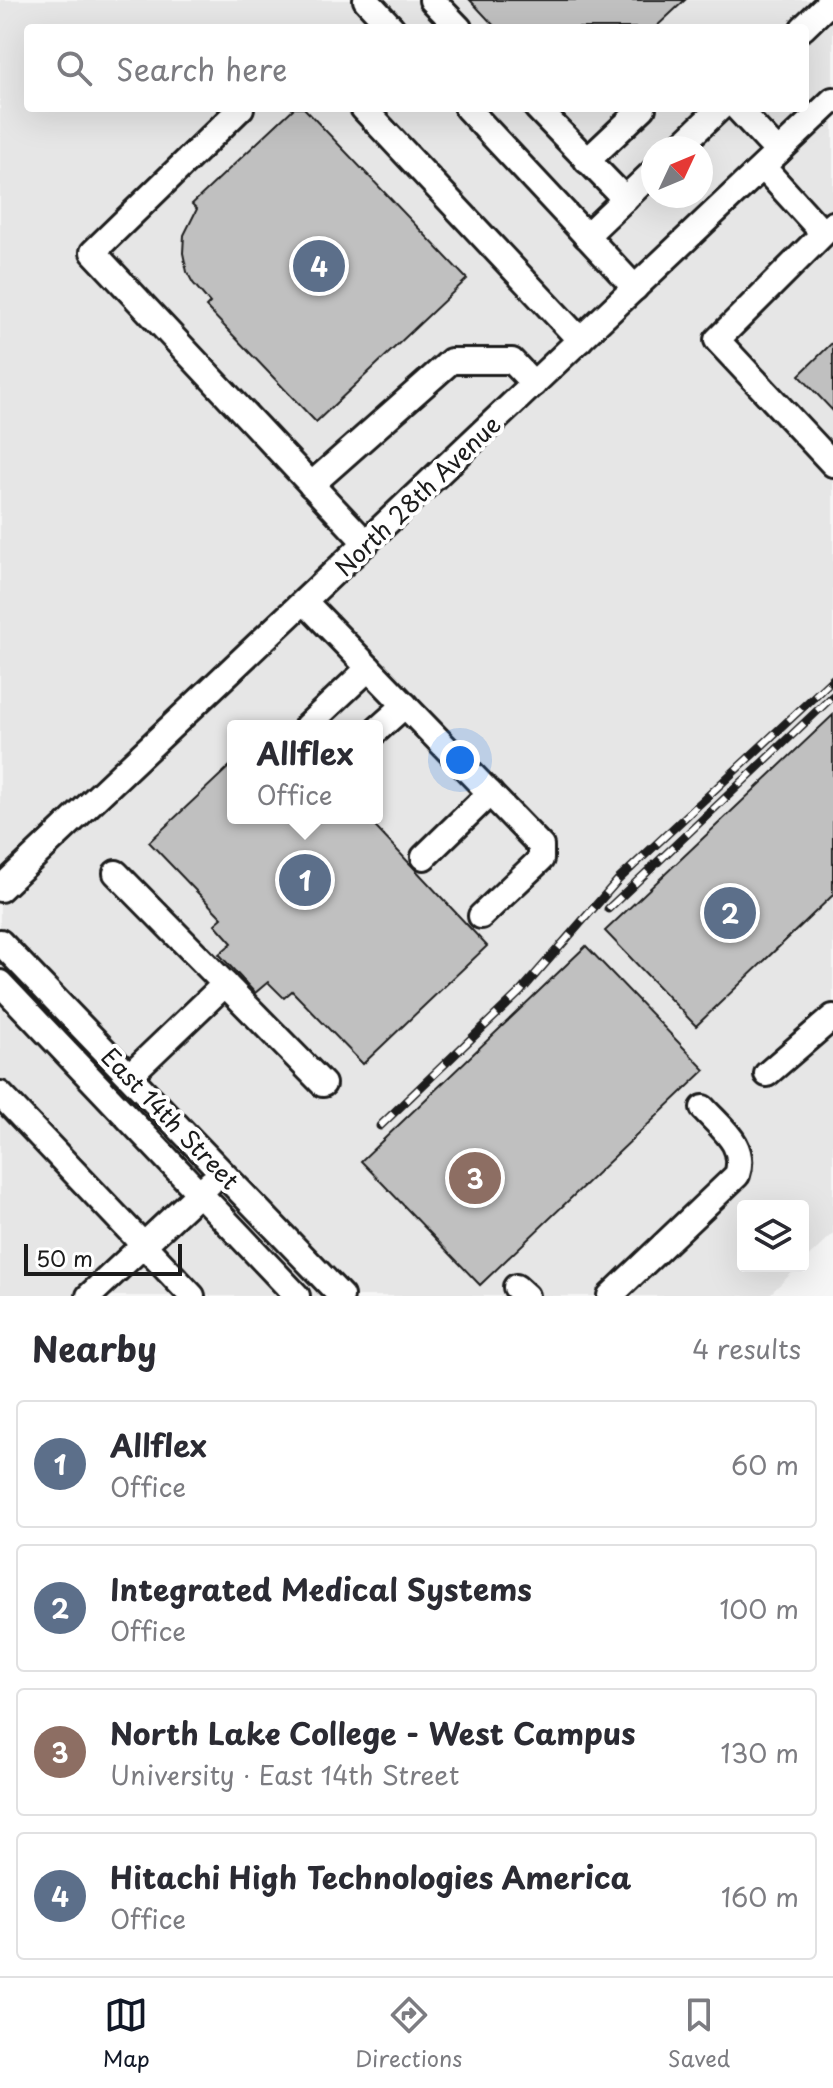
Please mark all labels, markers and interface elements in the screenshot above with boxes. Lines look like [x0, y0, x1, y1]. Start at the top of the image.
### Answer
search box [24, 24, 809, 112]
icon: search [52, 46, 96, 90]
text: Search here [116, 46, 288, 91]
north arrow [641, 136, 713, 208]
pin: 4 [293, 236, 345, 296]
street label: North 28th Avenue [326, 406, 508, 584]
popup [227, 720, 383, 824]
text: Allflex [257, 730, 353, 775]
your location [440, 740, 480, 780]
text: Office [257, 775, 333, 814]
pin: 1 [279, 850, 331, 910]
pin: 2 [704, 883, 756, 943]
street label: East 14th Street [94, 1039, 248, 1197]
pin: 3 [449, 1148, 501, 1208]
map controls [737, 1200, 809, 1272]
button: layers [737, 1200, 809, 1272]
scale bar [24, 1240, 182, 1276]
text: 50 m [36, 1241, 93, 1274]
text: Nearby [32, 1322, 157, 1374]
text: 4 results [692, 1329, 801, 1368]
text: Allflex [110, 1422, 207, 1467]
text: 1 [54, 1445, 66, 1484]
text: 60 m [731, 1445, 799, 1484]
text: Office [110, 1467, 186, 1506]
text: Integrated Medical Systems [110, 1566, 532, 1611]
text: 2 [51, 1589, 69, 1628]
text: 100 m [719, 1589, 799, 1628]
text: Office [110, 1611, 186, 1650]
text: North Lake College - West Campus [110, 1710, 636, 1755]
text: 3 [51, 1733, 69, 1772]
text: 130 m [720, 1733, 799, 1772]
text: University · East 14th Street [110, 1755, 459, 1794]
text: Hitachi High Technologies America [110, 1854, 631, 1899]
text: 4 [51, 1877, 69, 1916]
text: 160 m [721, 1877, 799, 1916]
text: Office [110, 1899, 186, 1938]
tab: Map [103, 1993, 150, 2074]
tab: Directions [355, 1993, 462, 2074]
tab: Saved [668, 1993, 730, 2074]

